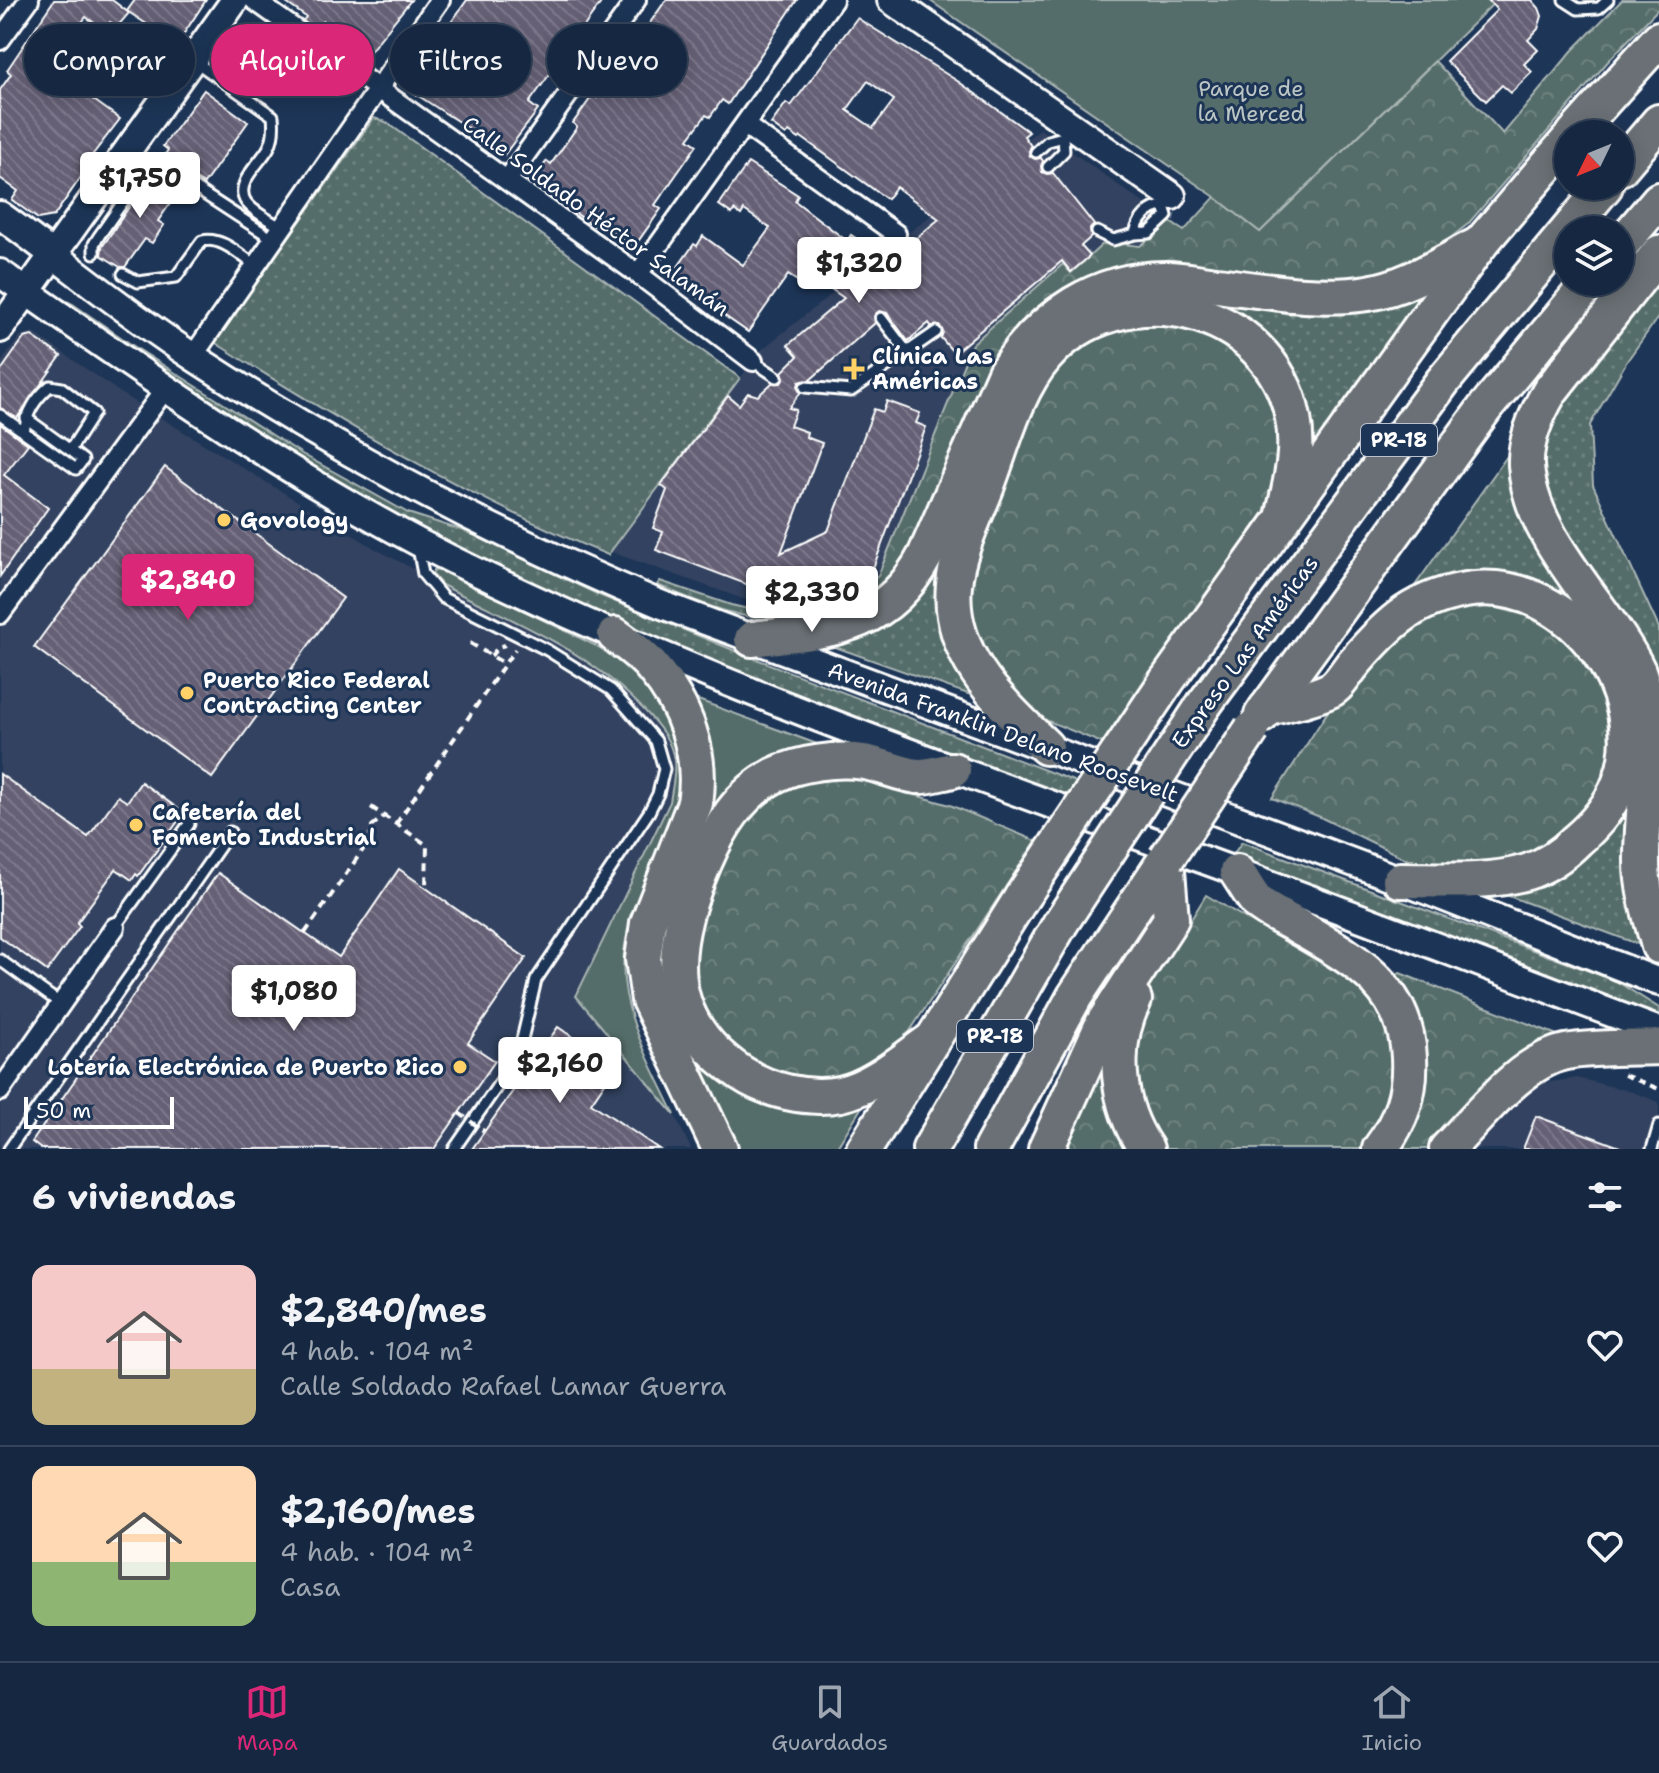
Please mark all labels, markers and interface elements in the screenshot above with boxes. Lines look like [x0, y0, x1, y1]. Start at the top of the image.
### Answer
chip: Comprar [24, 24, 195, 96]
chip: Alquilar [211, 24, 374, 96]
chip: Filtros [390, 24, 531, 96]
chip: Nuevo [547, 24, 687, 96]
park label: Parque de la Merced [1198, 74, 1304, 128]
street label: Calle Soldado Héctor Salamán [457, 109, 735, 323]
north arrow [1554, 120, 1634, 200]
map controls [1554, 120, 1634, 296]
pin: $1,750 [75, 152, 205, 220]
text: $1,750 [98, 160, 182, 195]
button: layers [1554, 216, 1634, 296]
pin: $1,320 [794, 237, 924, 305]
text: $1,320 [815, 245, 903, 280]
place label: Clínica Las Américas [872, 342, 993, 396]
marker: Clínica Las Américas [843, 358, 865, 380]
road number: PR-18 [1361, 424, 1437, 456]
place label: Govology [240, 506, 349, 535]
marker: Govology [215, 511, 233, 529]
street label: Expreso Las Américas [1165, 550, 1325, 754]
pin: $2,840 [123, 554, 253, 622]
text: $2,840 [140, 562, 236, 597]
pin: $2,330 [747, 566, 877, 634]
text: $2,330 [764, 574, 860, 609]
street label: Avenida Franklin Delano Roosevelt [824, 655, 1182, 809]
place label: Puerto Rico Federal Contracting Center [203, 666, 430, 720]
marker: Puerto Rico Federal Contracting Center [178, 684, 196, 702]
place label: Cafetería del Fomento Industrial [152, 798, 377, 852]
marker: Cafetería del Fomento Industrial [127, 816, 145, 834]
pin: $1,080 [229, 965, 359, 1033]
text: $1,080 [250, 973, 338, 1008]
road number: PR-18 [957, 1020, 1033, 1052]
pin: $2,160 [495, 1037, 625, 1105]
text: $2,160 [516, 1045, 604, 1080]
place label: Lotería Electrónica de Puerto Rico [47, 1053, 444, 1082]
marker: Lotería Electrónica de Puerto Rico [451, 1058, 469, 1076]
scale bar [24, 1093, 174, 1129]
text: 50 m [36, 1096, 91, 1125]
text: 6 viviendas [32, 1174, 236, 1220]
icon: filters [1583, 1175, 1627, 1219]
text: $2,840/mes [280, 1287, 487, 1333]
icon: home [96, 1297, 192, 1393]
icon: heart [1583, 1323, 1627, 1367]
text: 4 hab. · 104 m² [280, 1333, 474, 1368]
text: Calle Soldado Rafael Lamar Guerra [280, 1368, 726, 1403]
text: $2,160/mes [280, 1488, 475, 1534]
icon: home [96, 1498, 192, 1594]
icon: heart [1583, 1524, 1627, 1568]
text: 4 hab. · 104 m² [280, 1534, 474, 1569]
text: Casa [280, 1569, 340, 1604]
tab: Mapa [237, 1680, 298, 1757]
tab: Guardados [771, 1680, 888, 1757]
tab: Inicio [1362, 1680, 1422, 1757]

